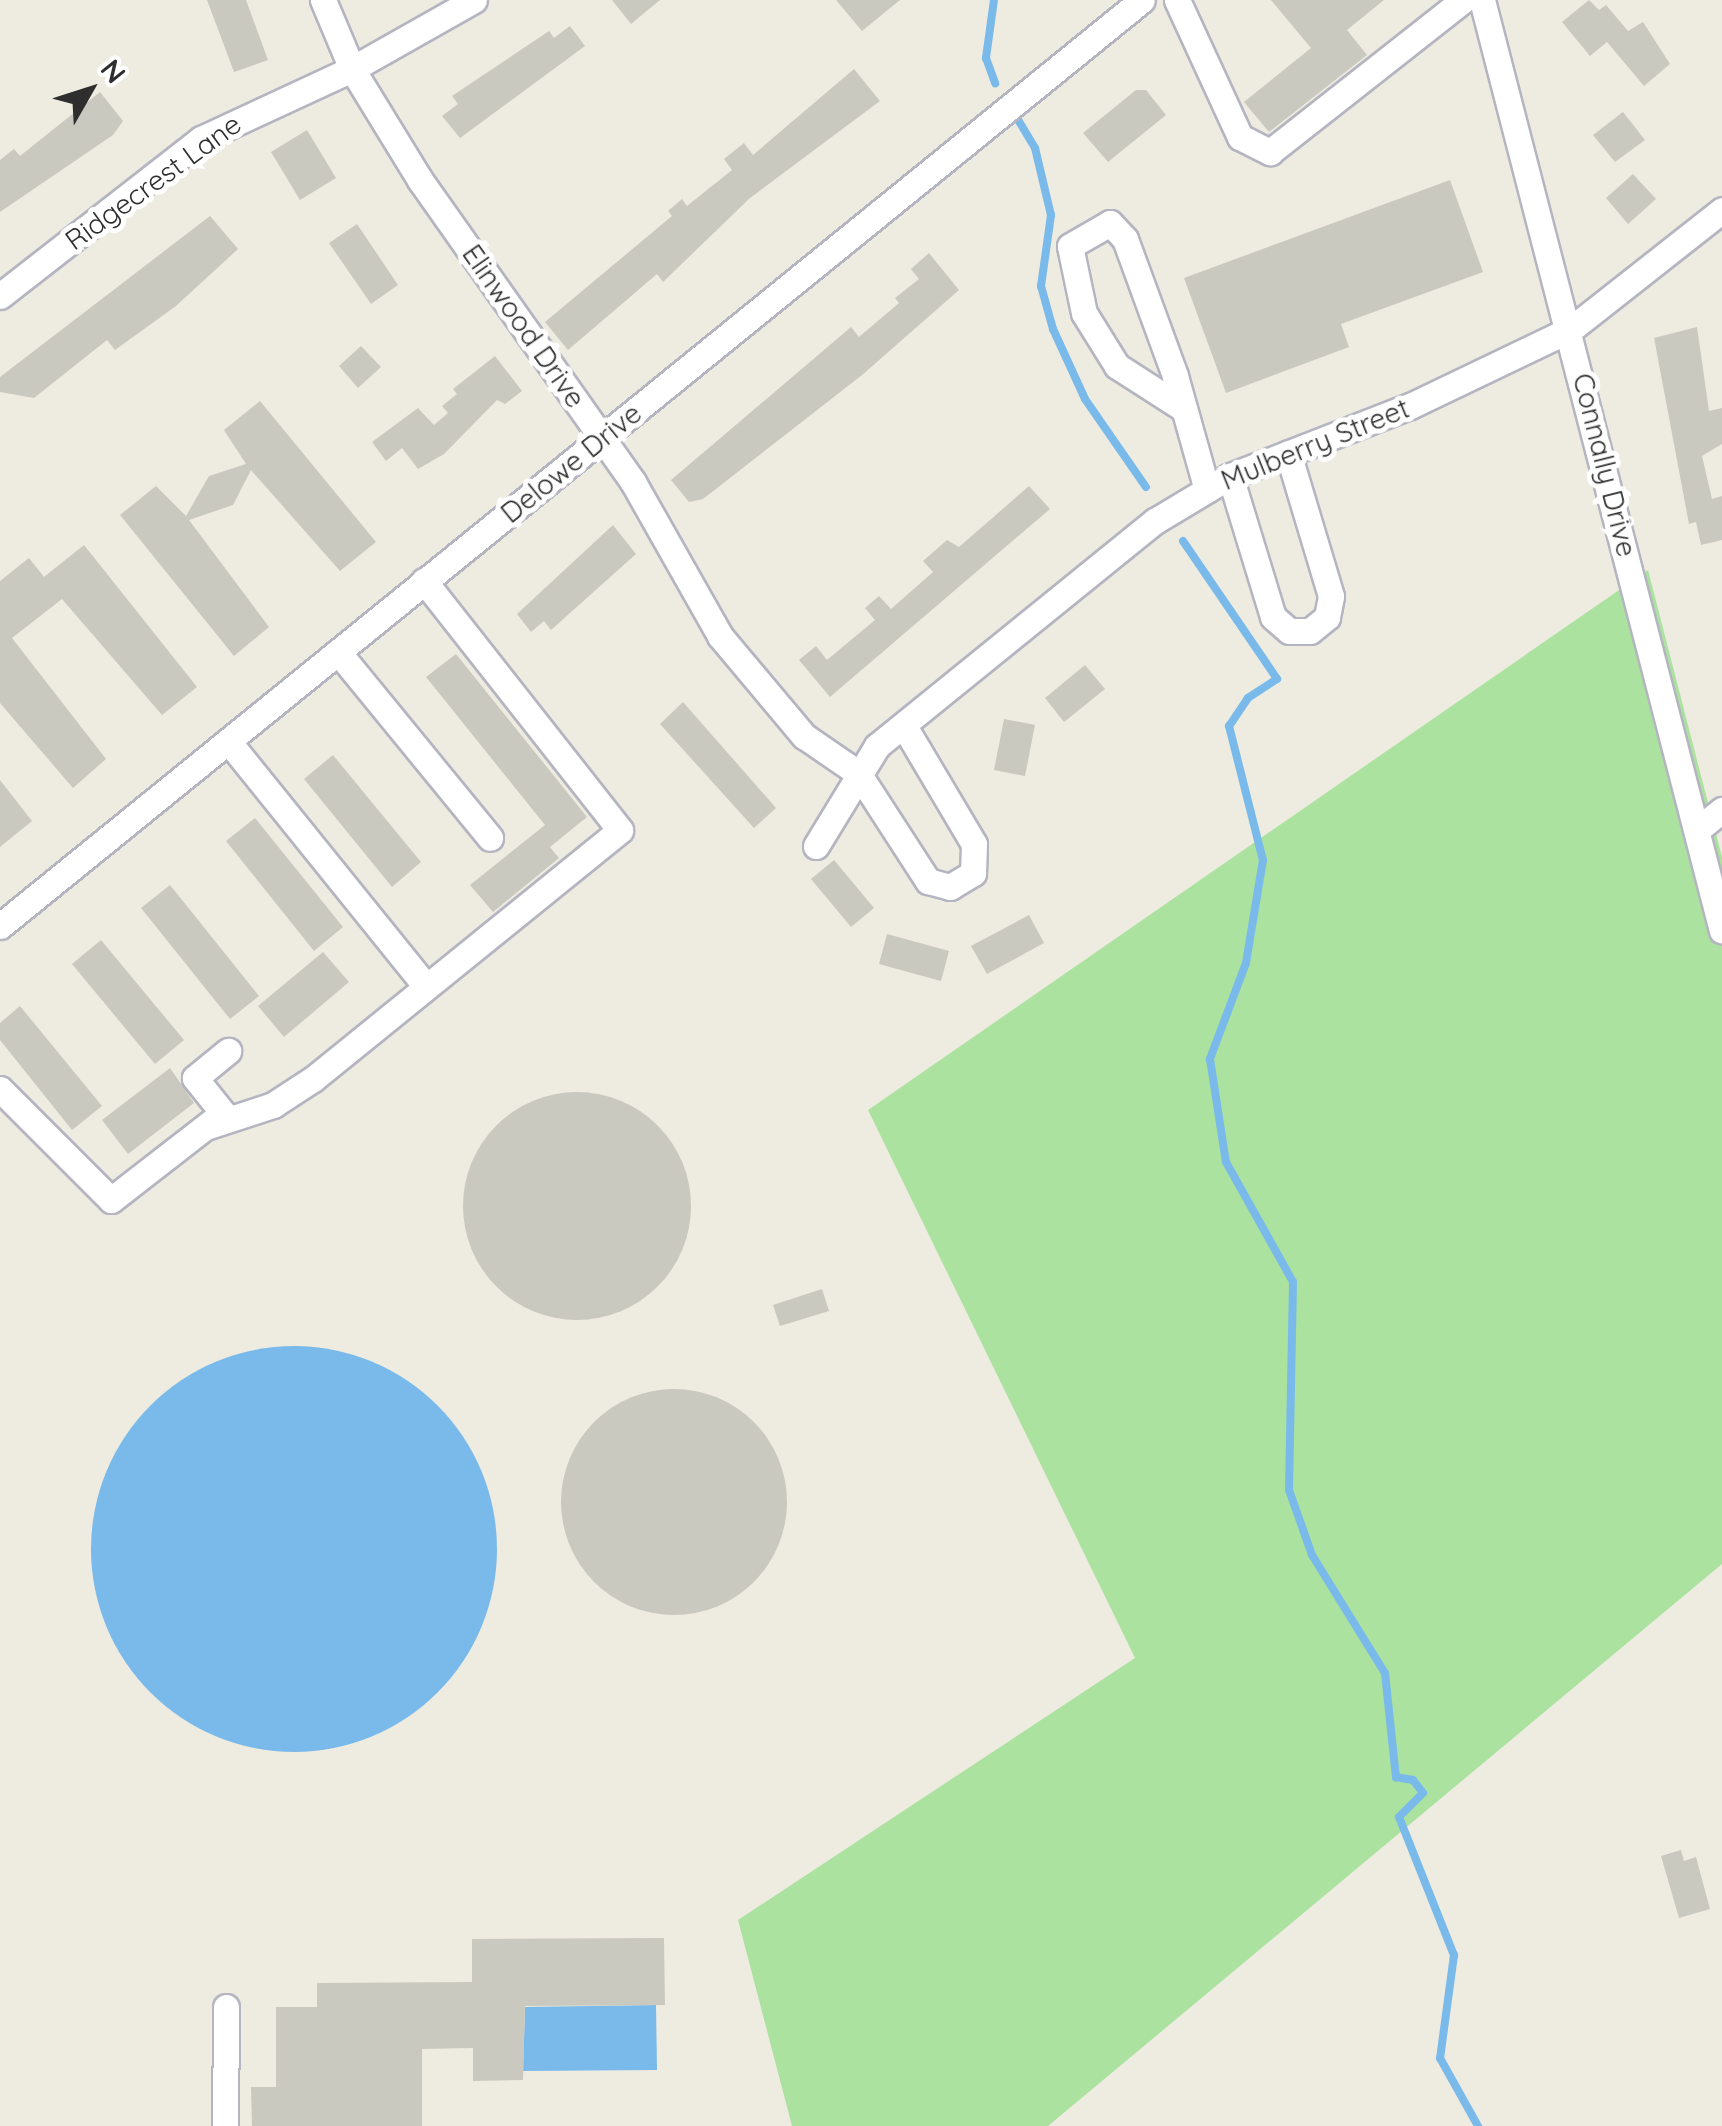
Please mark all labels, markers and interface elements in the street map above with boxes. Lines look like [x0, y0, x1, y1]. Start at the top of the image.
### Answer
north arrow [40, 40, 140, 140]
text: N [94, 52, 134, 90]
street label: Ridgecrest Lane [59, 107, 247, 257]
street label: Elinwood Drive [455, 238, 593, 414]
street label: Connally Drive [1566, 370, 1644, 560]
street label: Mulberry Street [1216, 391, 1414, 497]
street label: Delowe Drive [494, 396, 648, 530]

